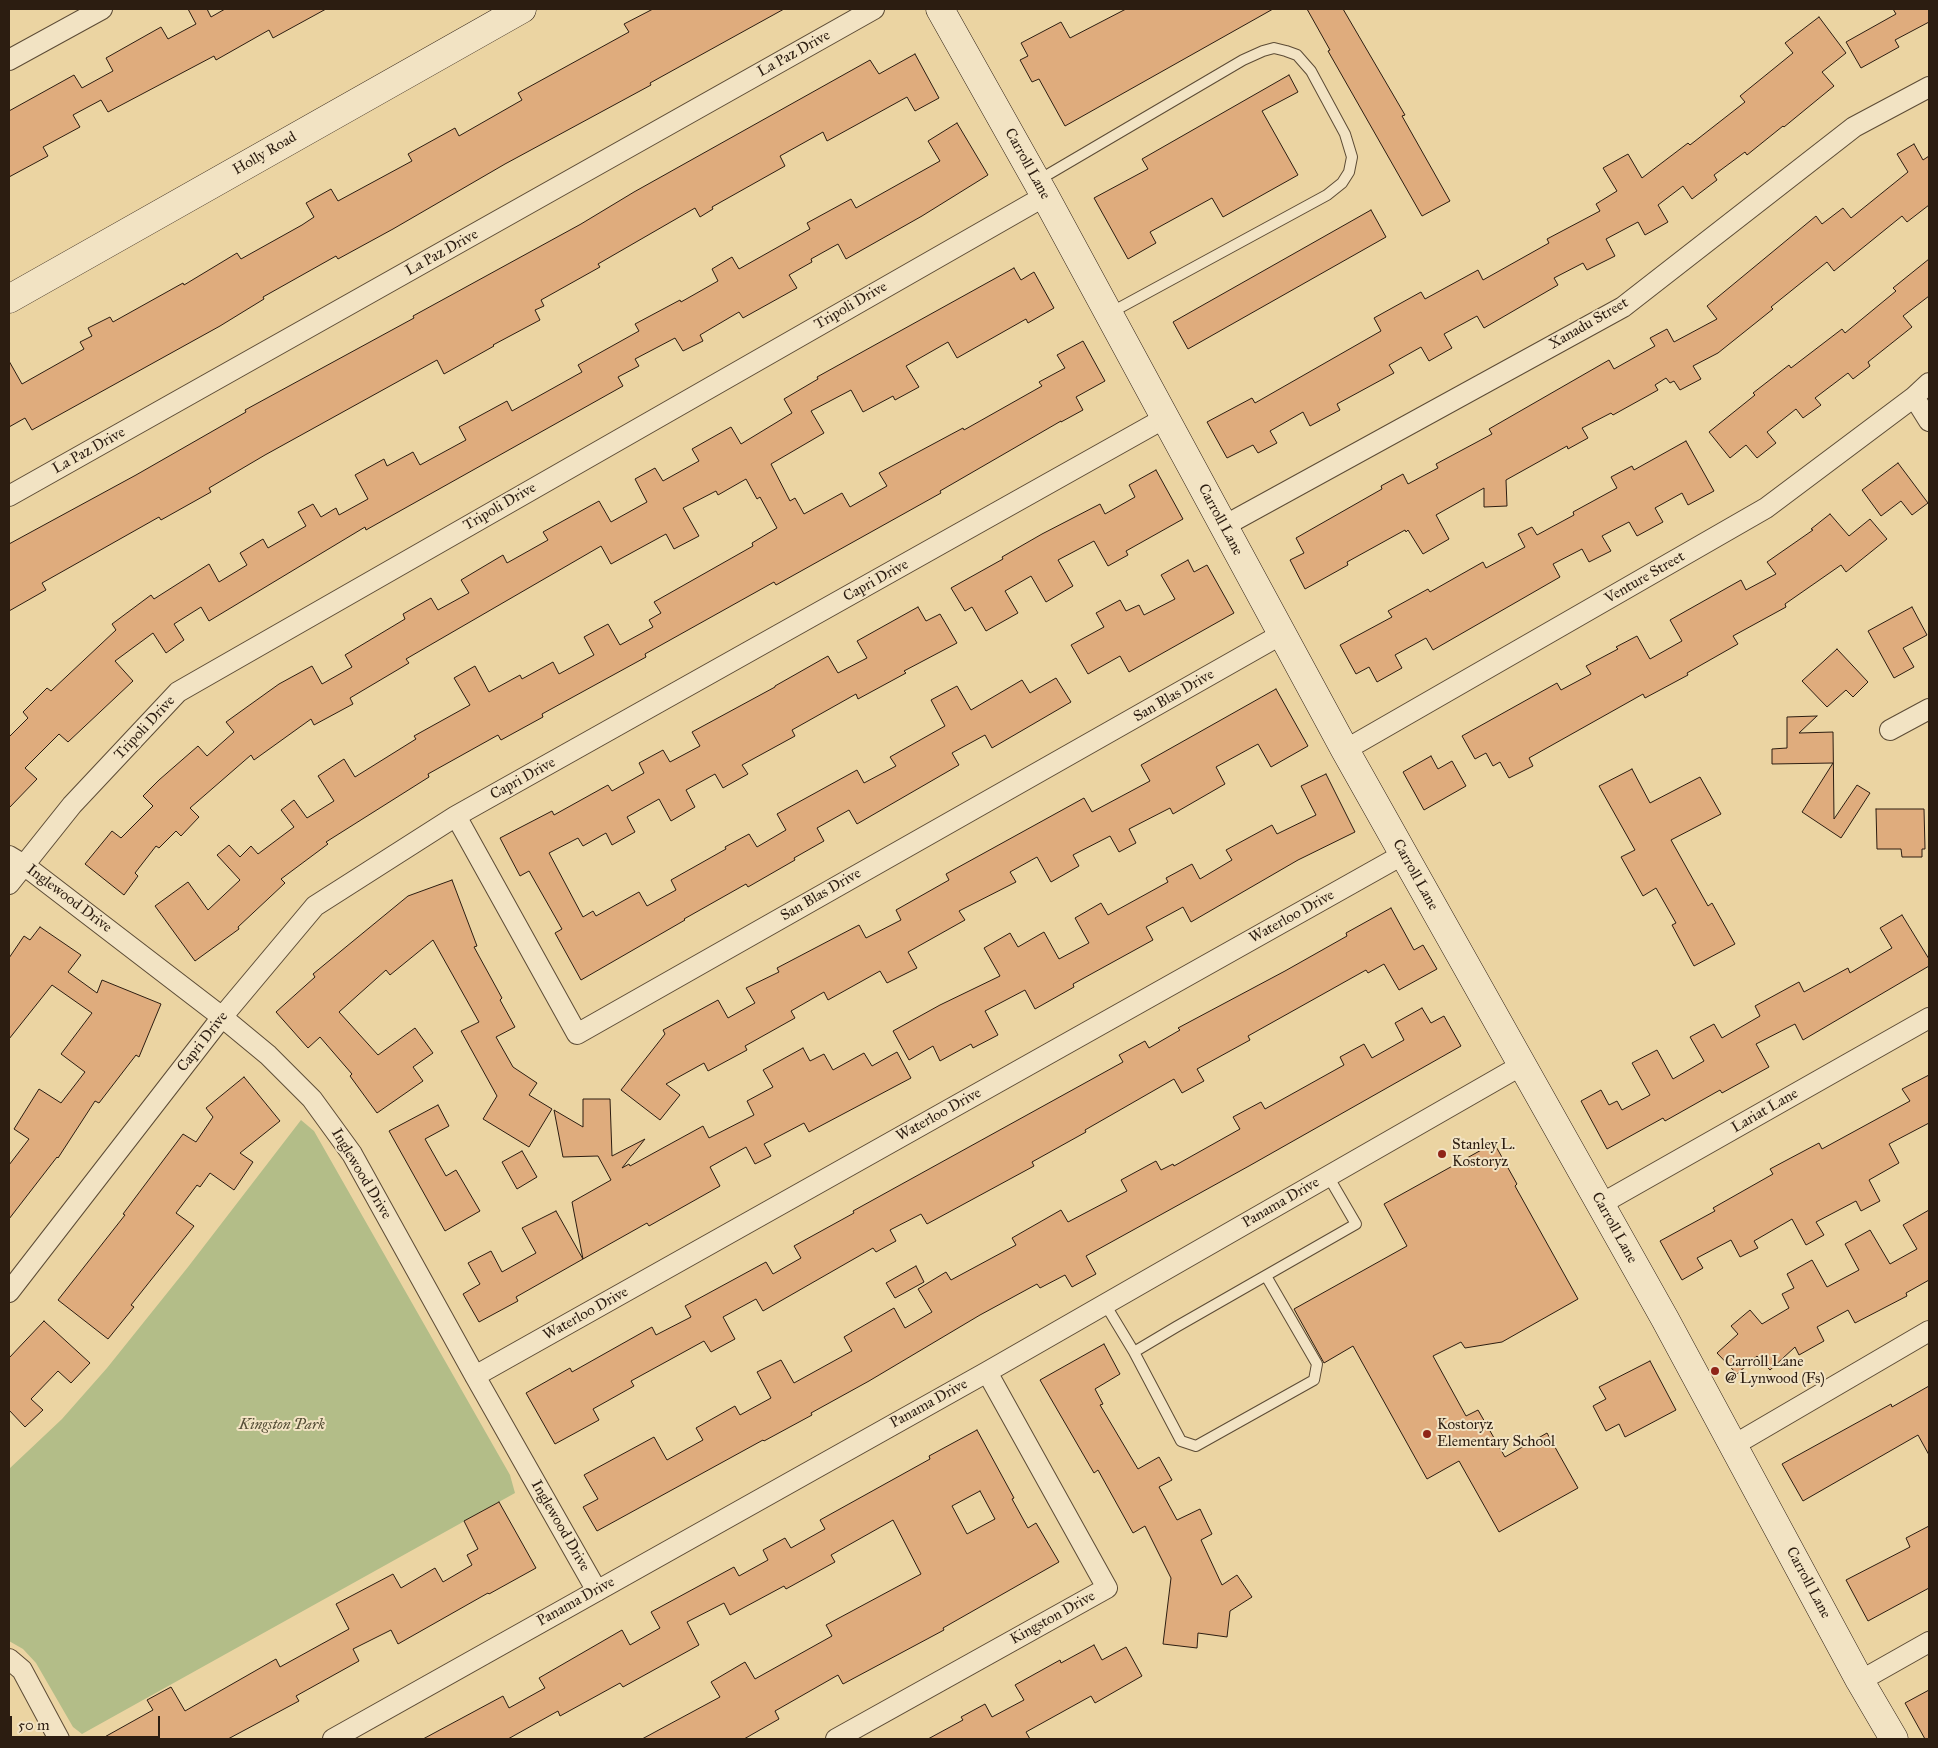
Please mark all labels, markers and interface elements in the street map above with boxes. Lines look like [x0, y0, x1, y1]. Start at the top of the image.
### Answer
street label: La Paz Drive [755, 27, 833, 81]
street label: Carroll Lane [1000, 125, 1054, 203]
street label: Holly Road [230, 129, 300, 179]
street label: La Paz Drive [403, 226, 481, 280]
street label: Tripoli Drive [811, 278, 891, 334]
street label: Xanadu Street [1546, 294, 1632, 354]
street label: La Paz Drive [50, 424, 128, 478]
street label: Tripoli Drive [460, 479, 540, 535]
street label: Carroll Lane [1194, 481, 1246, 559]
street label: Venture Street [1602, 548, 1688, 608]
street label: Capri Drive [840, 556, 912, 606]
street label: San Blas Drive [1131, 666, 1217, 726]
street label: Tripoli Drive [111, 692, 179, 764]
street label: Capri Drive [487, 754, 559, 804]
street label: Carroll Lane [1388, 836, 1442, 914]
street label: Inglewood Drive [23, 861, 115, 937]
street label: San Blas Drive [778, 865, 864, 925]
street label: Waterloo Drive [1246, 886, 1338, 948]
street label: Capri Drive [174, 1008, 232, 1076]
street label: Waterloo Drive [893, 1084, 985, 1146]
street label: Lariat Lane [1729, 1085, 1801, 1137]
street label: Inglewood Drive [327, 1126, 395, 1222]
place label: Stanley L. Kostoryz [1452, 1136, 1515, 1171]
marker: Stanley L. Kostoryz [1436, 1148, 1448, 1160]
street label: Panama Drive [1239, 1174, 1323, 1232]
street label: Carroll Lane [1587, 1189, 1641, 1267]
street label: Waterloo Drive [540, 1283, 632, 1345]
place label: Carroll Lane @ Lynwood (Fs) [1725, 1353, 1825, 1388]
marker: Carroll Lane @ Lynwood (Fs) [1709, 1365, 1721, 1377]
street label: Panama Drive [887, 1375, 971, 1433]
park label: Kingston Park [239, 1416, 325, 1434]
place label: Kostoryz Elementary School [1437, 1416, 1555, 1451]
marker: Kostoryz Elementary School [1421, 1428, 1433, 1440]
street label: Inglewood Drive [527, 1477, 593, 1575]
street label: Carroll Lane [1782, 1544, 1834, 1622]
street label: Panama Drive [534, 1573, 618, 1631]
street label: Kingston Drive [1007, 1587, 1099, 1649]
scale bar [12, 1706, 162, 1738]
text: 50 m [18, 1716, 50, 1734]

